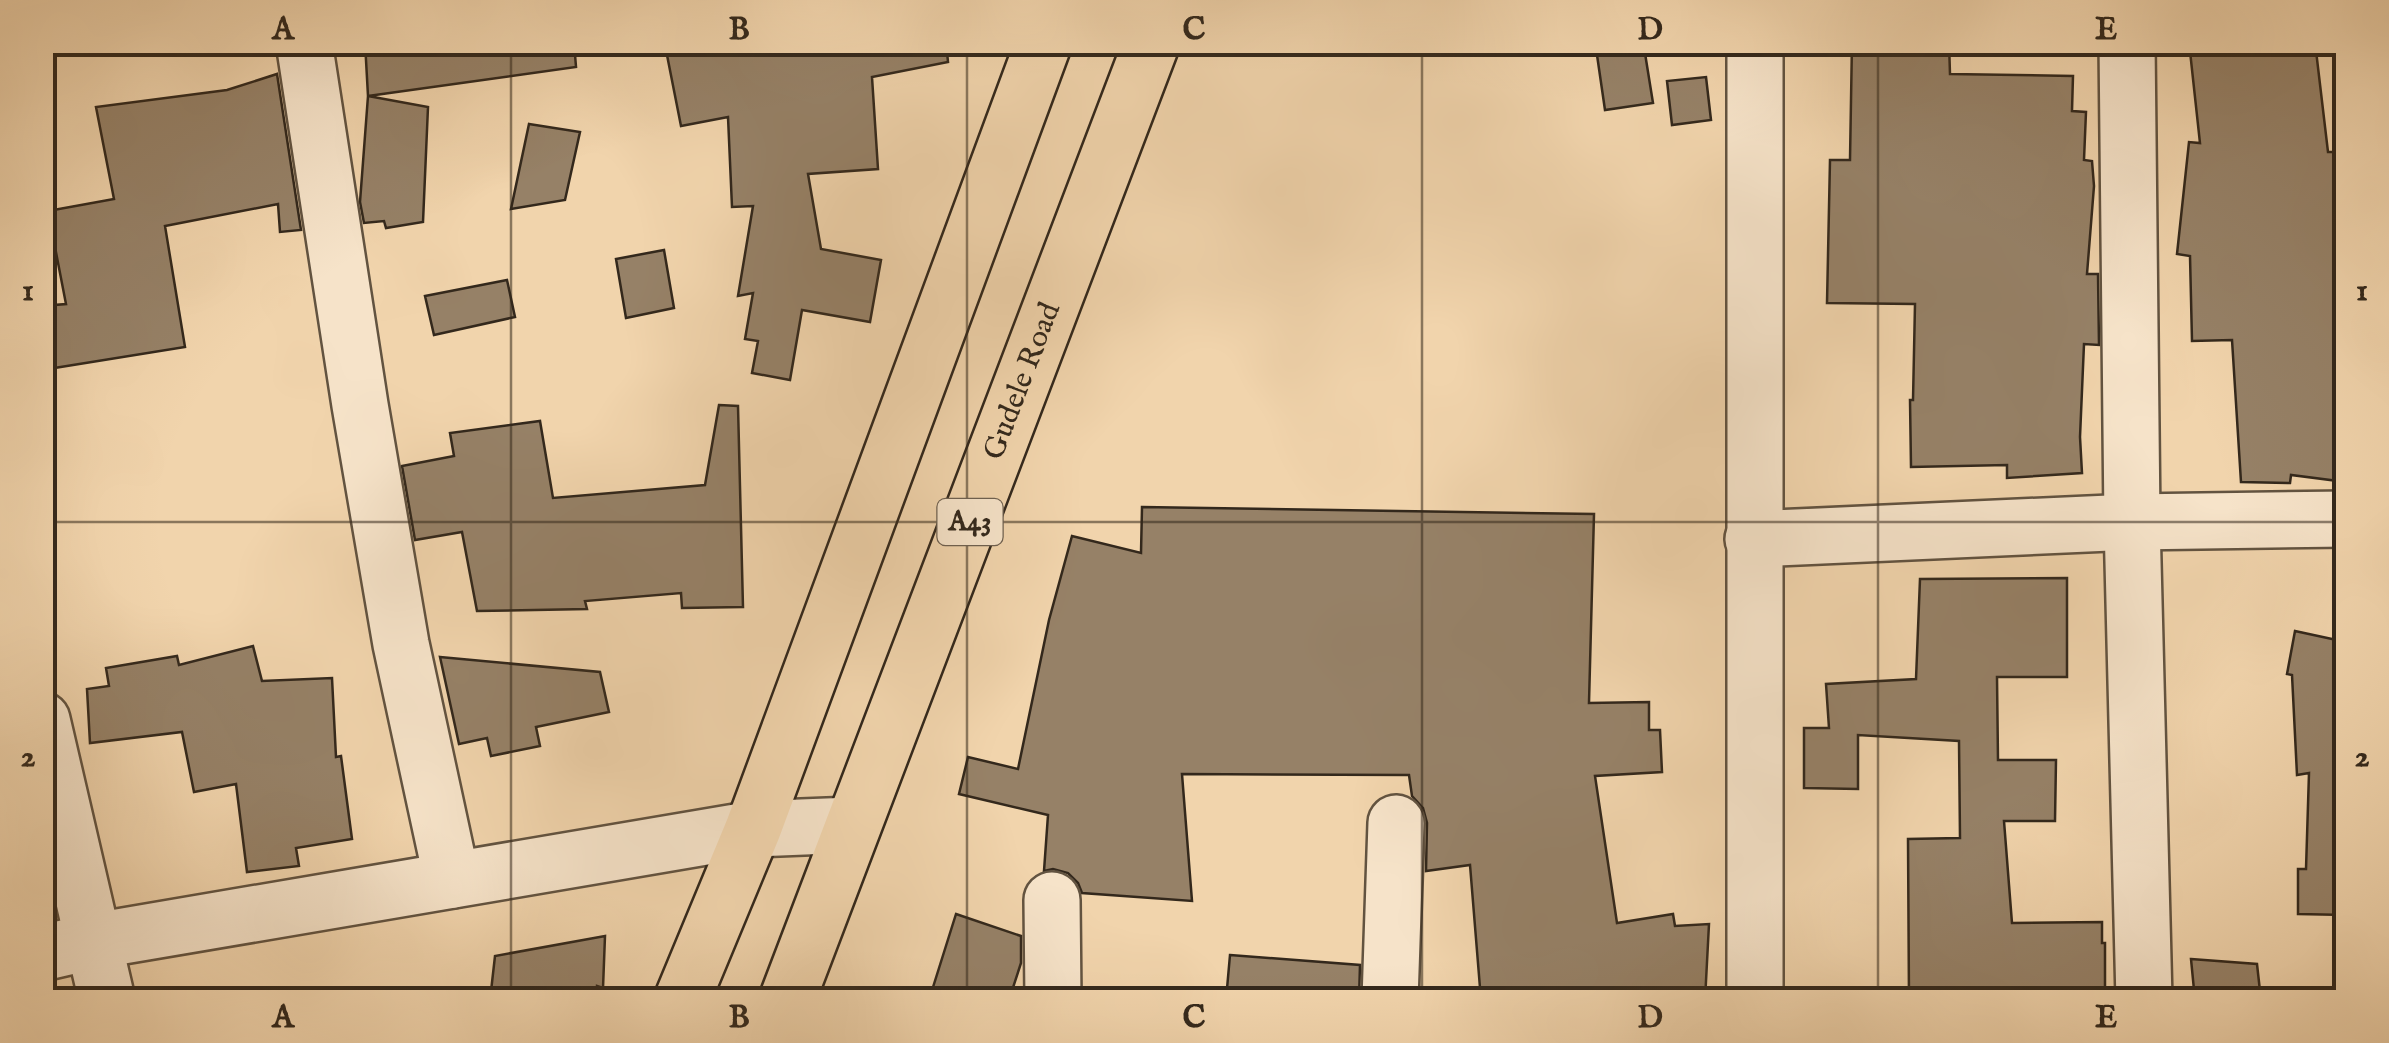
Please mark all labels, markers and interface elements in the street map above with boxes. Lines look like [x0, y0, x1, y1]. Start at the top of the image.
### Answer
text: A [270, 10, 295, 51]
text: B [728, 10, 750, 51]
text: C [1183, 10, 1206, 51]
text: D [1637, 10, 1663, 51]
text: E [2095, 10, 2117, 51]
text: 1 [22, 271, 34, 312]
text: 1 [2356, 271, 2368, 312]
street label: Gudele Road [975, 296, 1070, 465]
road number: A43 [938, 499, 1002, 545]
text: 2 [20, 737, 36, 778]
text: 2 [2354, 737, 2370, 778]
text: A [270, 998, 295, 1039]
text: B [728, 998, 750, 1039]
text: C [1183, 998, 1206, 1039]
text: D [1637, 998, 1663, 1039]
text: E [2095, 998, 2117, 1039]

